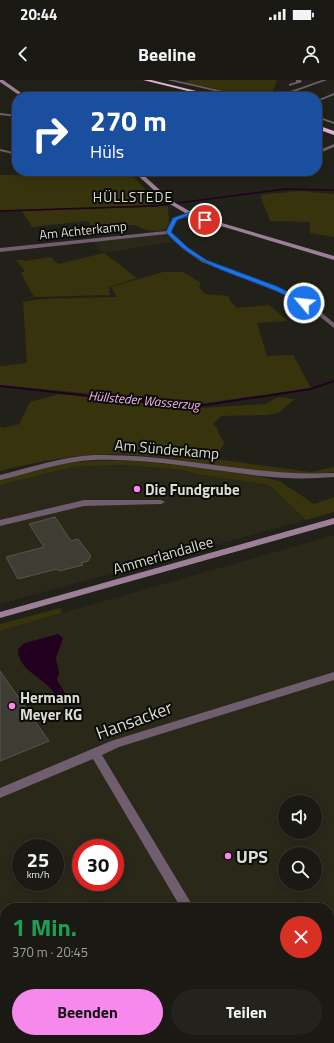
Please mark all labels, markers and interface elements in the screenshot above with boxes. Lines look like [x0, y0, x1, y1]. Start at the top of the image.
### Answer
text: 20:44 [20, 3, 57, 26]
text: Beeline [138, 41, 196, 68]
icon: back [12, 43, 34, 65]
icon: person [300, 43, 322, 65]
text: 270 m [90, 99, 167, 142]
icon: right [24, 108, 76, 160]
text: Hüls [90, 138, 124, 165]
district label: HÜLLSTEDE [93, 186, 173, 207]
pin [188, 203, 222, 237]
icon: arrive [194, 209, 216, 231]
street label: Am Achterkamp [38, 215, 128, 245]
position arrow [283, 282, 325, 324]
water label: Hüllsteder Wasserzug [88, 385, 202, 415]
street label: Am Sünderkamp [114, 433, 220, 465]
place label: Die Fundgrube [145, 478, 240, 501]
marker: Die Fundgrube [132, 484, 142, 494]
street label: Ammerlandallee [110, 530, 216, 580]
place label: Hermann Meyer KG [20, 686, 82, 726]
street label: Hansacker [92, 694, 176, 746]
marker: Hermann Meyer KG [7, 701, 17, 711]
map controls [278, 795, 322, 891]
button: sound [278, 795, 322, 839]
speed limit sign: 30 [72, 839, 124, 891]
place label: UPS [236, 843, 268, 870]
text: 25 [27, 844, 49, 875]
button: search [278, 847, 322, 891]
marker: UPS [223, 851, 233, 861]
text: km/h [27, 867, 49, 882]
text: 1 Min. [12, 909, 77, 945]
button: close [280, 916, 322, 958]
text: 370 m · 20:45 [12, 942, 88, 962]
button: Beenden [12, 989, 163, 1035]
button: Teilen [171, 989, 322, 1035]

